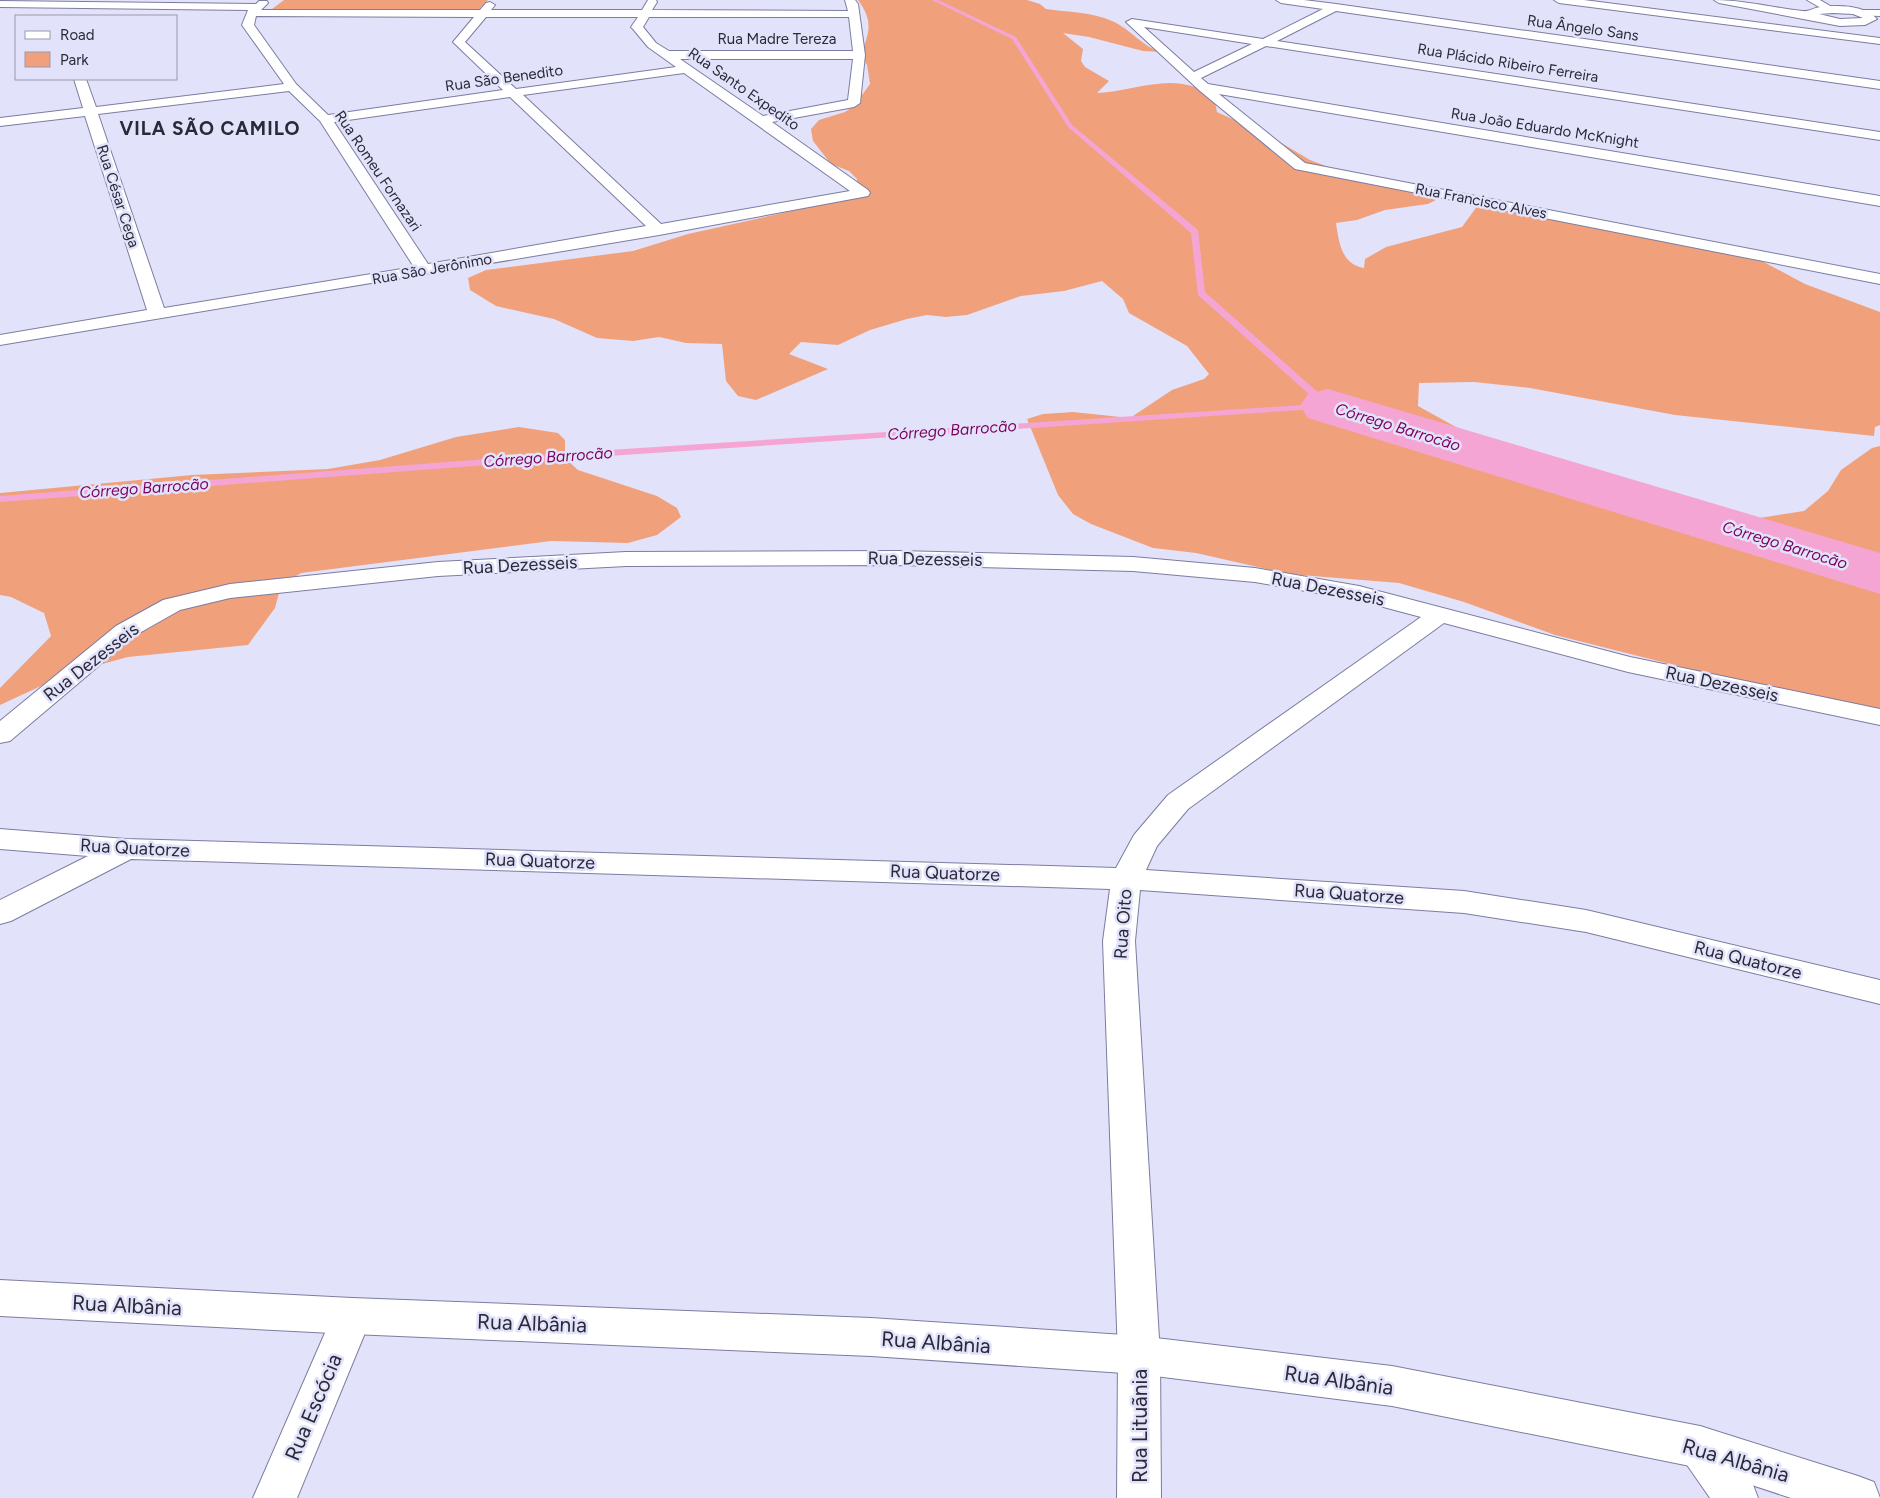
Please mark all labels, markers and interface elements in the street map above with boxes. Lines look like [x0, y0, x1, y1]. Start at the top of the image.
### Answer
street label: Rua Ângelo Sans [1526, 11, 1640, 45]
legend [15, 15, 178, 80]
text: Road [60, 26, 95, 44]
street label: Rua Madre Tereza [717, 30, 837, 48]
street label: Rua Plácido Ribeiro Ferreira [1416, 40, 1600, 86]
street label: Rua Santo Expedito [685, 44, 803, 134]
text: Park [60, 51, 89, 69]
street label: Rua São Benedito [444, 61, 564, 95]
street label: Rua João Eduardo McKnight [1450, 104, 1641, 152]
street label: Rua Romeu Fornazari [331, 107, 425, 235]
district label: VILA SÃO CAMILO [119, 117, 301, 140]
street label: Rua César Cega [93, 142, 143, 250]
street label: Rua Francisco Alves [1414, 179, 1548, 223]
street label: Rua São Jerônimo [371, 250, 494, 288]
water label: Córrego Barrocão [1333, 399, 1463, 455]
water label: Córrego Barrocão [887, 416, 1017, 444]
water label: Córrego Barrocão [483, 443, 613, 471]
water label: Córrego Barrocão [79, 474, 209, 502]
water label: Córrego Barrocão [1720, 517, 1850, 573]
street label: Rua Dezesseis [867, 547, 983, 571]
street label: Rua Dezesseis [462, 551, 578, 579]
street label: Rua Dezesseis [1269, 567, 1387, 611]
street label: Rua Dezesseis [39, 618, 143, 706]
street label: Rua Dezesseis [1663, 661, 1781, 707]
street label: Rua Quatorze [79, 834, 191, 862]
street label: Rua Quatorze [485, 848, 596, 874]
street label: Rua Quatorze [890, 860, 1001, 886]
street label: Rua Quatorze [1293, 879, 1405, 909]
street label: Rua Oito [1110, 888, 1136, 960]
street label: Rua Quatorze [1692, 936, 1804, 984]
street label: Rua Albânia [71, 1290, 183, 1320]
street label: Rua Albânia [477, 1309, 587, 1337]
street label: Rua Albânia [880, 1326, 992, 1358]
street label: Rua Escócia [279, 1350, 347, 1464]
street label: Rua Albânia [1283, 1360, 1395, 1400]
street label: Rua Lituãnia [1127, 1369, 1152, 1483]
street label: Rua Albânia [1680, 1433, 1792, 1487]

